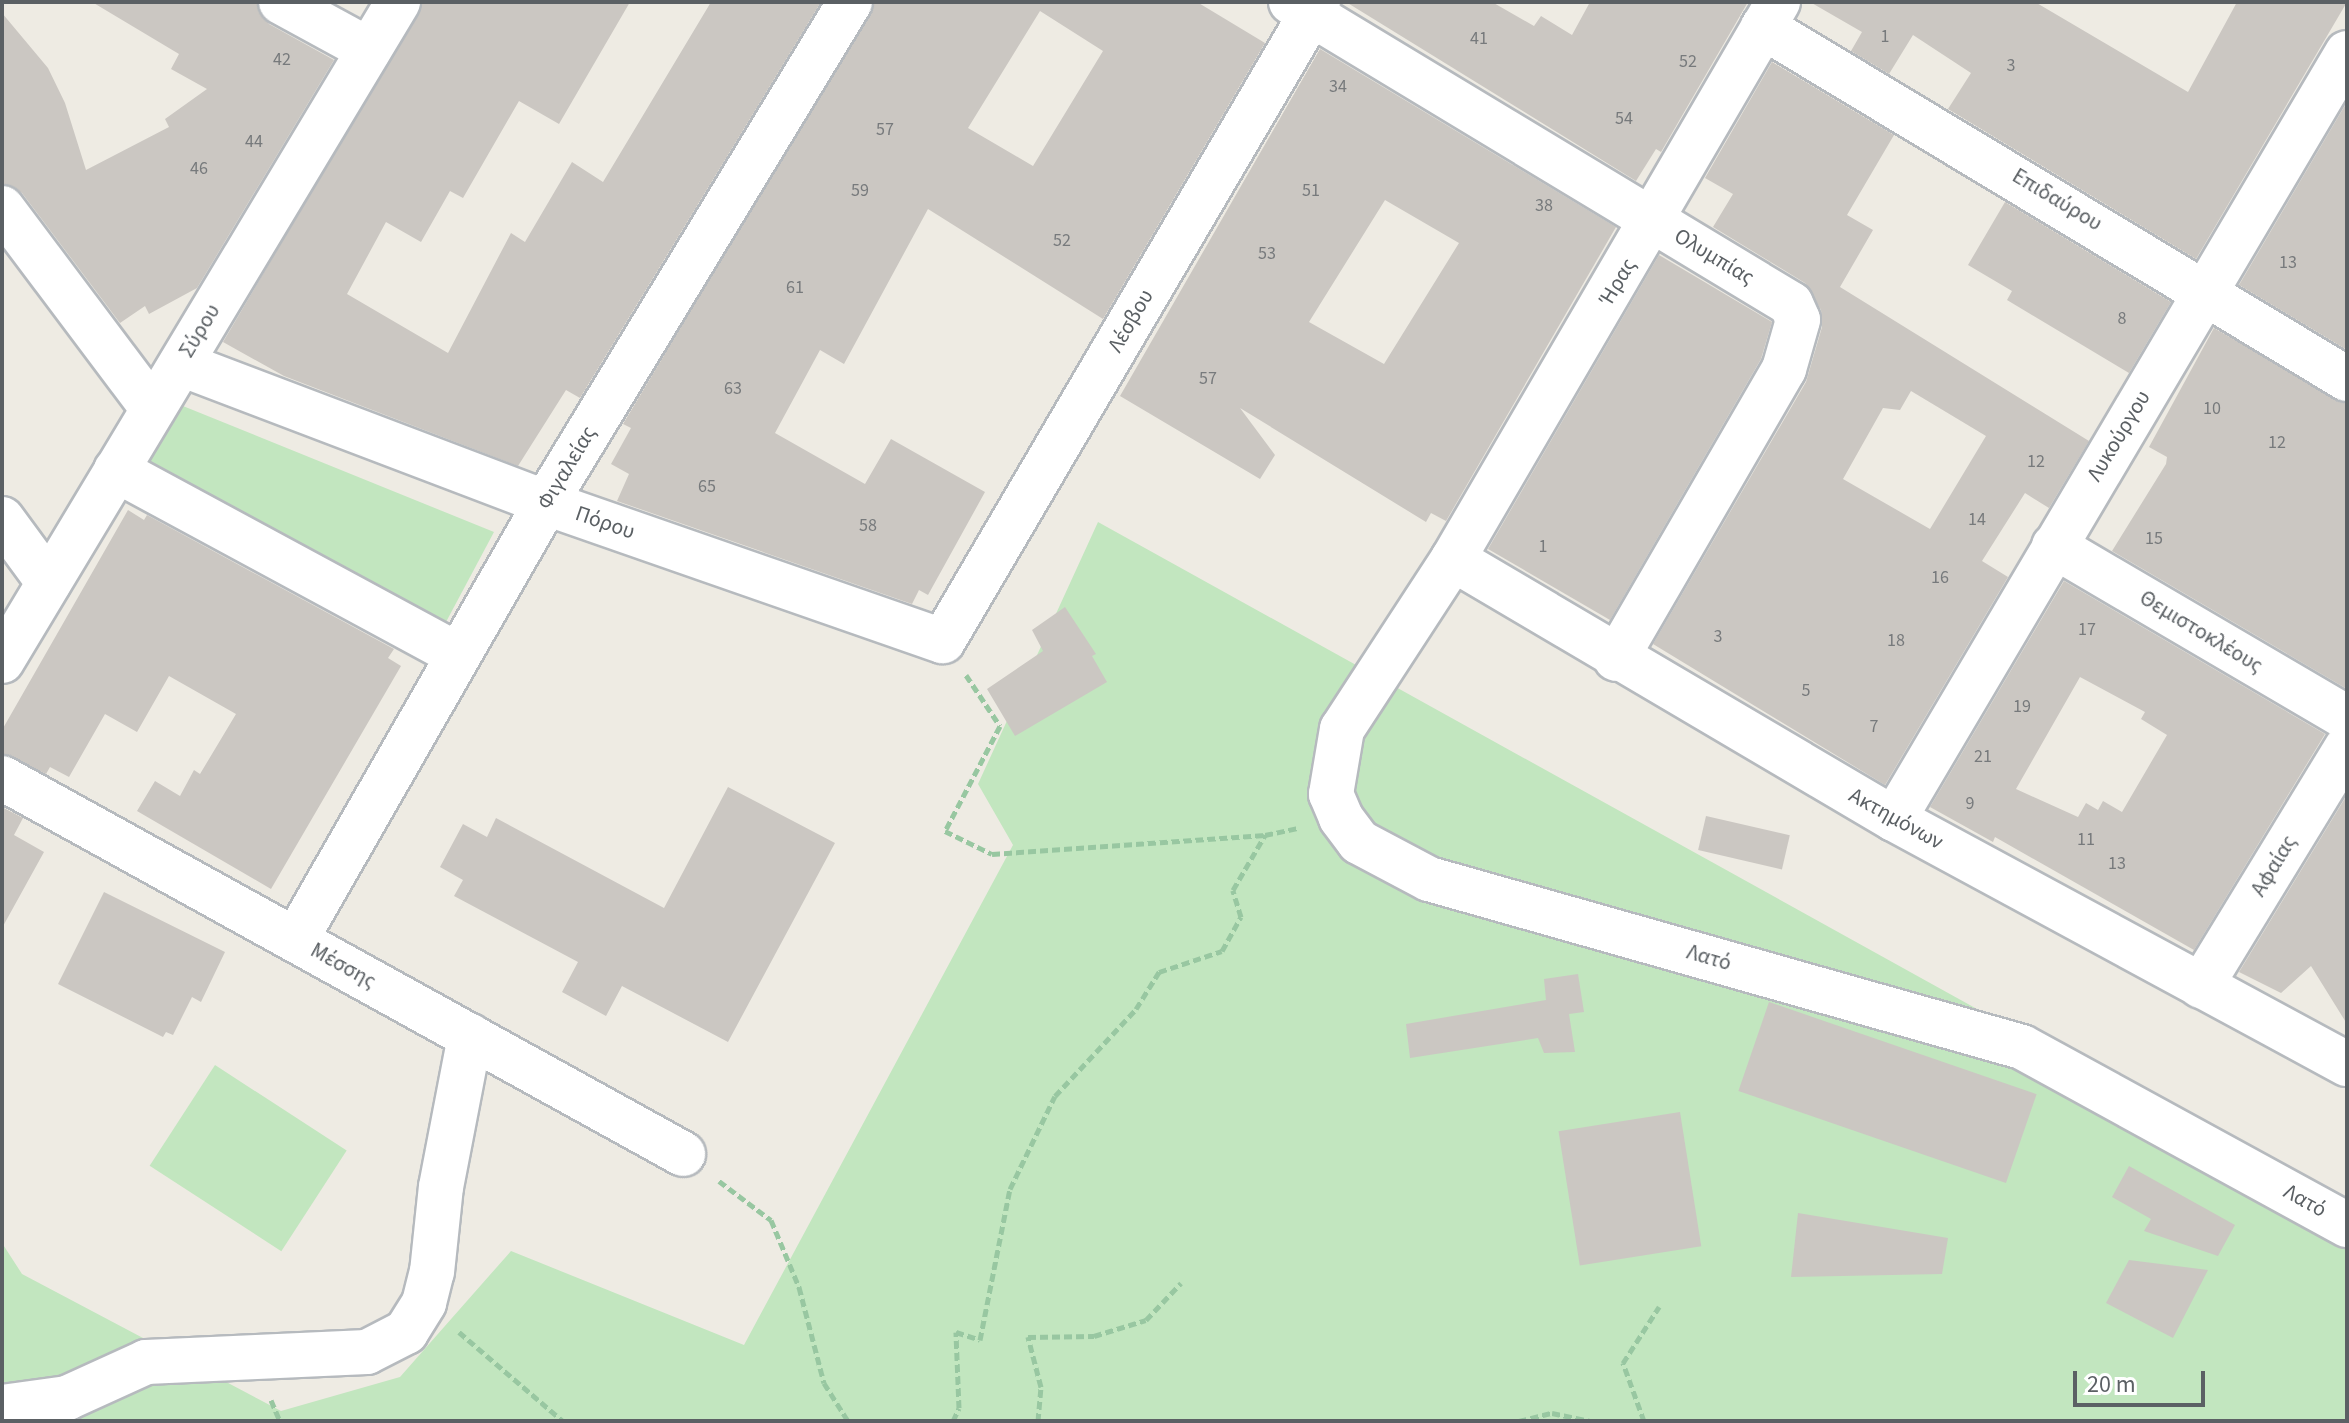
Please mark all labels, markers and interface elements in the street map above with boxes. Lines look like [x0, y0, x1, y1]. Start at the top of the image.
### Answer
house number: 1 [1881, 26, 1889, 48]
house number: 41 [1470, 28, 1488, 50]
house number: 42 [273, 49, 291, 71]
house number: 52 [1679, 51, 1697, 73]
house number: 3 [2007, 55, 2015, 77]
house number: 34 [1329, 76, 1347, 98]
house number: 54 [1615, 108, 1633, 130]
house number: 57 [876, 119, 894, 141]
house number: 44 [245, 131, 263, 153]
house number: 46 [190, 158, 208, 180]
street label: Επιδαύρου [2007, 163, 2107, 237]
house number: 59 [851, 180, 869, 202]
house number: 51 [1302, 180, 1320, 202]
house number: 38 [1535, 195, 1553, 217]
street label: Ολυμπίας [1669, 223, 1759, 291]
house number: 52 [1053, 230, 1071, 252]
house number: 53 [1258, 243, 1276, 265]
house number: 13 [2279, 252, 2297, 274]
street label: Ήρας [1594, 254, 1642, 310]
house number: 61 [786, 277, 804, 299]
street label: Λέσβου [1102, 285, 1160, 357]
street label: Σύρου [174, 299, 226, 363]
house number: 8 [2118, 308, 2126, 330]
house number: 57 [1199, 368, 1217, 390]
house number: 63 [724, 378, 742, 400]
street label: Λυκούργου [2082, 386, 2156, 486]
house number: 10 [2203, 398, 2221, 420]
street label: Φιγαλείας [532, 422, 602, 514]
house number: 12 [2268, 432, 2286, 454]
house number: 12 [2027, 451, 2045, 473]
house number: 65 [698, 476, 716, 498]
street label: Πόρου [572, 501, 638, 545]
house number: 14 [1968, 509, 1986, 531]
house number: 58 [859, 515, 877, 537]
house number: 15 [2145, 528, 2163, 550]
house number: 1 [1539, 536, 1547, 558]
house number: 16 [1931, 567, 1949, 589]
street label: Θεμιστοκλέους [2135, 585, 2267, 679]
house number: 17 [2078, 619, 2096, 641]
house number: 3 [1714, 626, 1722, 648]
house number: 18 [1887, 630, 1905, 652]
house number: 5 [1802, 680, 1810, 702]
house number: 19 [2013, 696, 2031, 718]
house number: 7 [1870, 716, 1878, 738]
house number: 21 [1974, 746, 1992, 768]
street label: Ακτημόνων [1844, 782, 1948, 856]
house number: 9 [1966, 793, 1974, 815]
house number: 11 [2077, 829, 2095, 851]
street label: Αφαίας [2245, 831, 2303, 901]
house number: 13 [2108, 853, 2126, 875]
street label: Μέσσης [306, 937, 380, 995]
street label: Λατό [1684, 939, 1734, 977]
street label: Λατό [2279, 1179, 2331, 1223]
scale bar [2077, 1355, 2209, 1405]
text: 20 m [2087, 1367, 2136, 1402]

